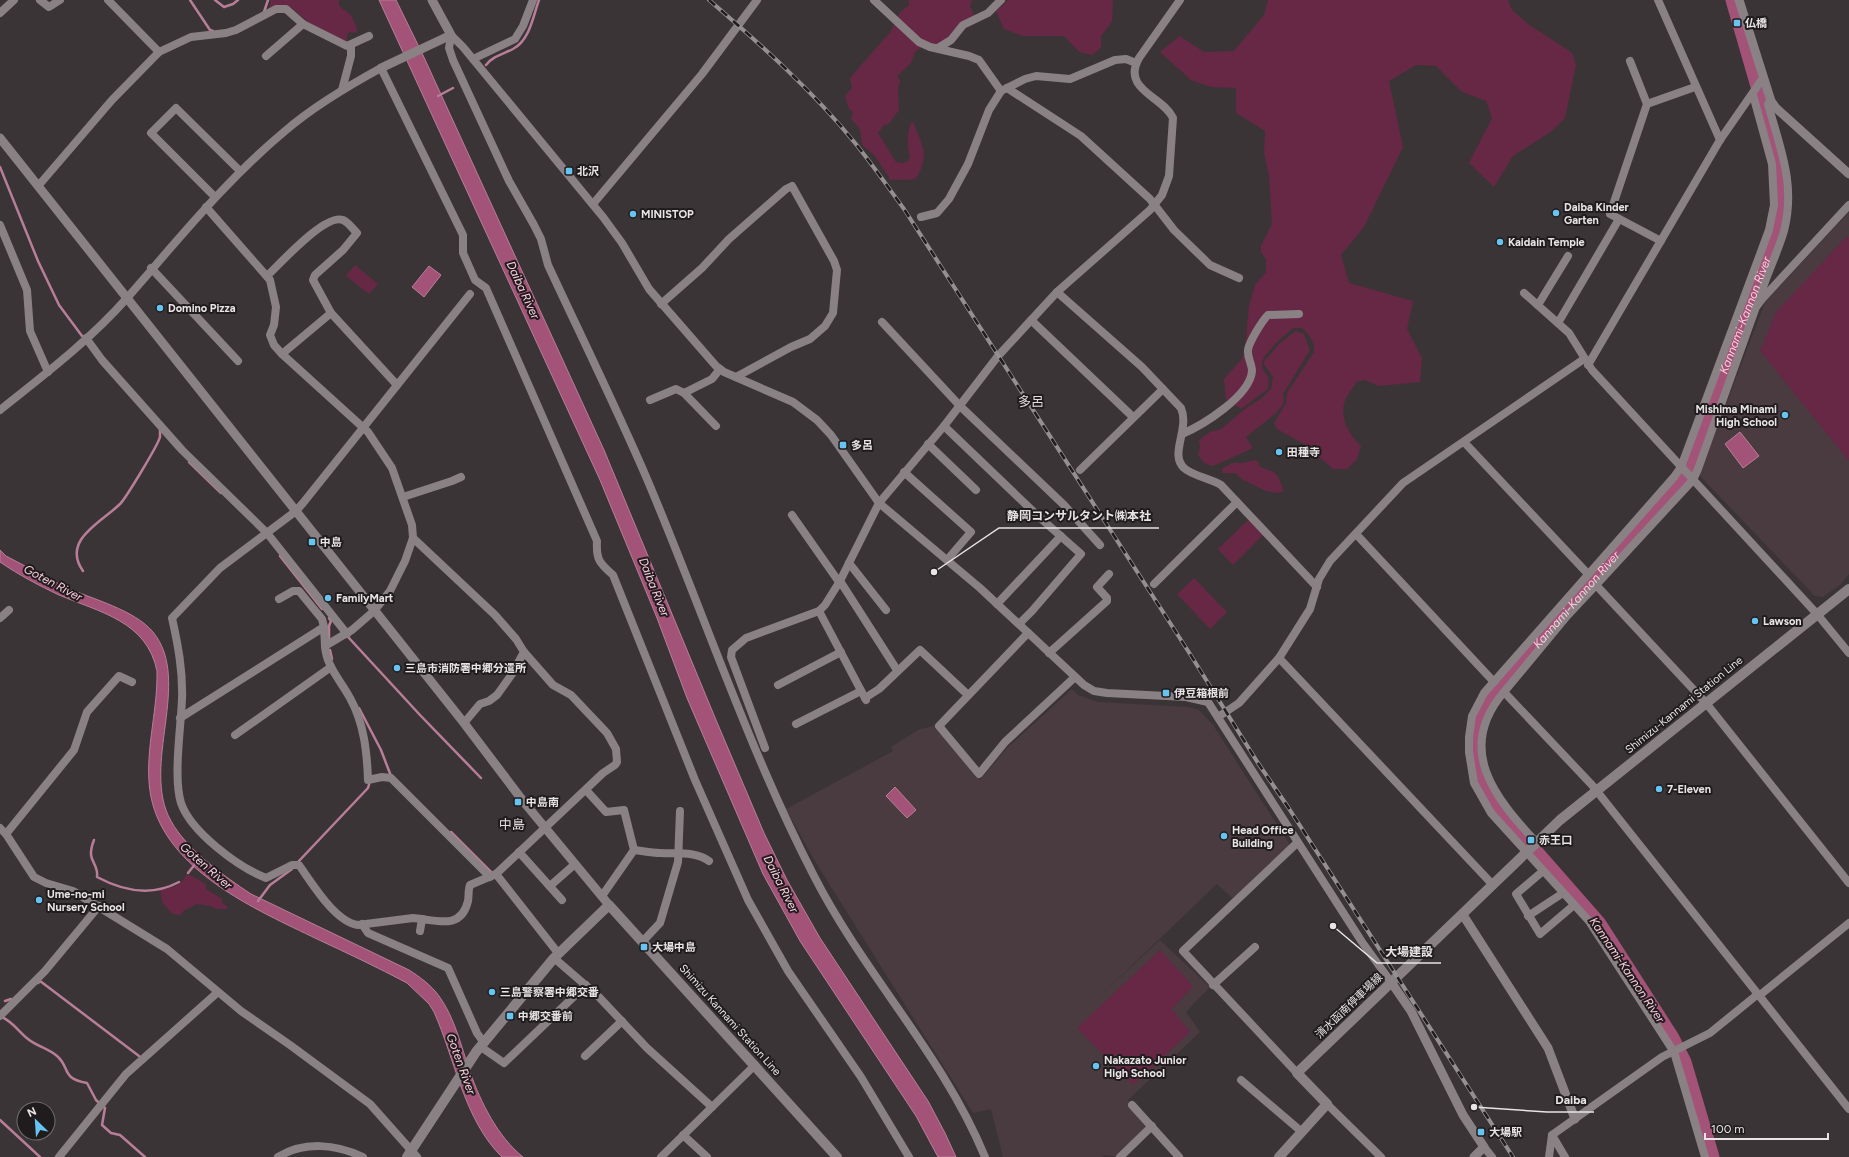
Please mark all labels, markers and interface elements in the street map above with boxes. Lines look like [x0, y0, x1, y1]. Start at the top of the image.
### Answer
place label: 仏橋 [1745, 17, 1767, 30]
marker: 仏橋 [1732, 18, 1742, 28]
place label: 北沢 [577, 165, 599, 178]
marker: 北沢 [564, 166, 574, 176]
place label: Daiba Kinder Garten [1564, 201, 1630, 227]
place label: MINISTOP [641, 208, 694, 221]
marker: Daiba Kinder Garten [1551, 208, 1561, 218]
marker: MINISTOP [628, 209, 638, 219]
place label: Kaidain Temple [1508, 236, 1585, 249]
marker: Kaidain Temple [1495, 237, 1505, 247]
water label: Kannami-Kannon River [1716, 254, 1774, 376]
water label: Daiba River [504, 259, 543, 322]
place label: Domino Pizza [168, 302, 236, 315]
marker: Domino Pizza [155, 303, 165, 313]
district label: 多呂 [1018, 394, 1044, 409]
place label: Mishima Minami High School [1695, 403, 1777, 429]
marker: Mishima Minami High School [1780, 410, 1790, 420]
place label: 多呂 [851, 439, 873, 452]
marker: 多呂 [838, 440, 848, 450]
place label: 田種寺 [1287, 446, 1320, 459]
marker: 田種寺 [1274, 447, 1284, 457]
callout: 静岡コンサルタント㈱本社 [999, 504, 1159, 528]
text: 静岡コンサルタント㈱本社 [1007, 509, 1151, 523]
place label: 中島 [320, 536, 342, 549]
marker: 中島 [307, 537, 317, 547]
water label: Kannami-Kannon River [1530, 548, 1623, 651]
water label: Daiba River [636, 556, 672, 619]
water label: Goten River [21, 562, 85, 605]
place label: FamilyMart [336, 592, 394, 605]
marker: FamilyMart [323, 593, 333, 603]
place label: Lawson [1763, 615, 1802, 628]
marker: Lawson [1750, 616, 1760, 626]
street label: Shimizu-Kannami Station Line [1623, 654, 1745, 756]
place label: 三島市消防署中郷分遣所 [405, 662, 526, 675]
marker: 三島市消防署中郷分遣所 [392, 663, 402, 673]
place label: 伊豆箱根前 [1174, 687, 1229, 700]
marker: 伊豆箱根前 [1161, 688, 1171, 698]
place label: 7-Eleven [1667, 783, 1711, 796]
marker: 7-Eleven [1654, 784, 1664, 794]
place label: 中島南 [526, 796, 559, 809]
marker: 中島南 [513, 797, 523, 807]
district label: 中島 [499, 817, 525, 832]
place label: Head Office Building [1232, 824, 1294, 850]
marker: Head Office Building [1219, 831, 1229, 841]
place label: 赤王口 [1539, 834, 1572, 847]
marker: 赤王口 [1526, 835, 1536, 845]
water label: Goten River [177, 840, 235, 893]
water label: Daiba River [761, 853, 802, 916]
place label: Ume-no-mi Nursery School [47, 888, 125, 914]
marker: Ume-no-mi Nursery School [34, 895, 44, 905]
water label: Kannami-Kannon River [1587, 915, 1668, 1026]
callout: 大場建設 [1377, 939, 1441, 963]
place label: 大場中島 [652, 941, 696, 954]
marker: 大場中島 [639, 942, 649, 952]
text: 大場建設 [1385, 945, 1433, 959]
street label: Shimizu Kannami Station Line [677, 962, 783, 1078]
street label: 清水函南停車場線 [1313, 971, 1385, 1041]
place label: 三島警察署中郷交番 [500, 986, 599, 999]
marker: 三島警察署中郷交番 [487, 987, 497, 997]
place label: 中郷交番前 [518, 1010, 573, 1023]
marker: 中郷交番前 [505, 1011, 515, 1021]
water label: Goten River [443, 1032, 479, 1097]
place label: Nakazato Junior High School [1104, 1054, 1187, 1080]
marker: Nakazato Junior High School [1091, 1061, 1101, 1071]
callout: Daiba [1547, 1088, 1594, 1112]
text: Daiba [1555, 1093, 1587, 1107]
north arrow [16, 1101, 56, 1141]
text: N [25, 1105, 39, 1120]
scale bar [1705, 1115, 1828, 1141]
text: 100 m [1711, 1122, 1745, 1136]
place label: 大場駅 [1489, 1126, 1522, 1139]
marker: 大場駅 [1476, 1127, 1486, 1137]

